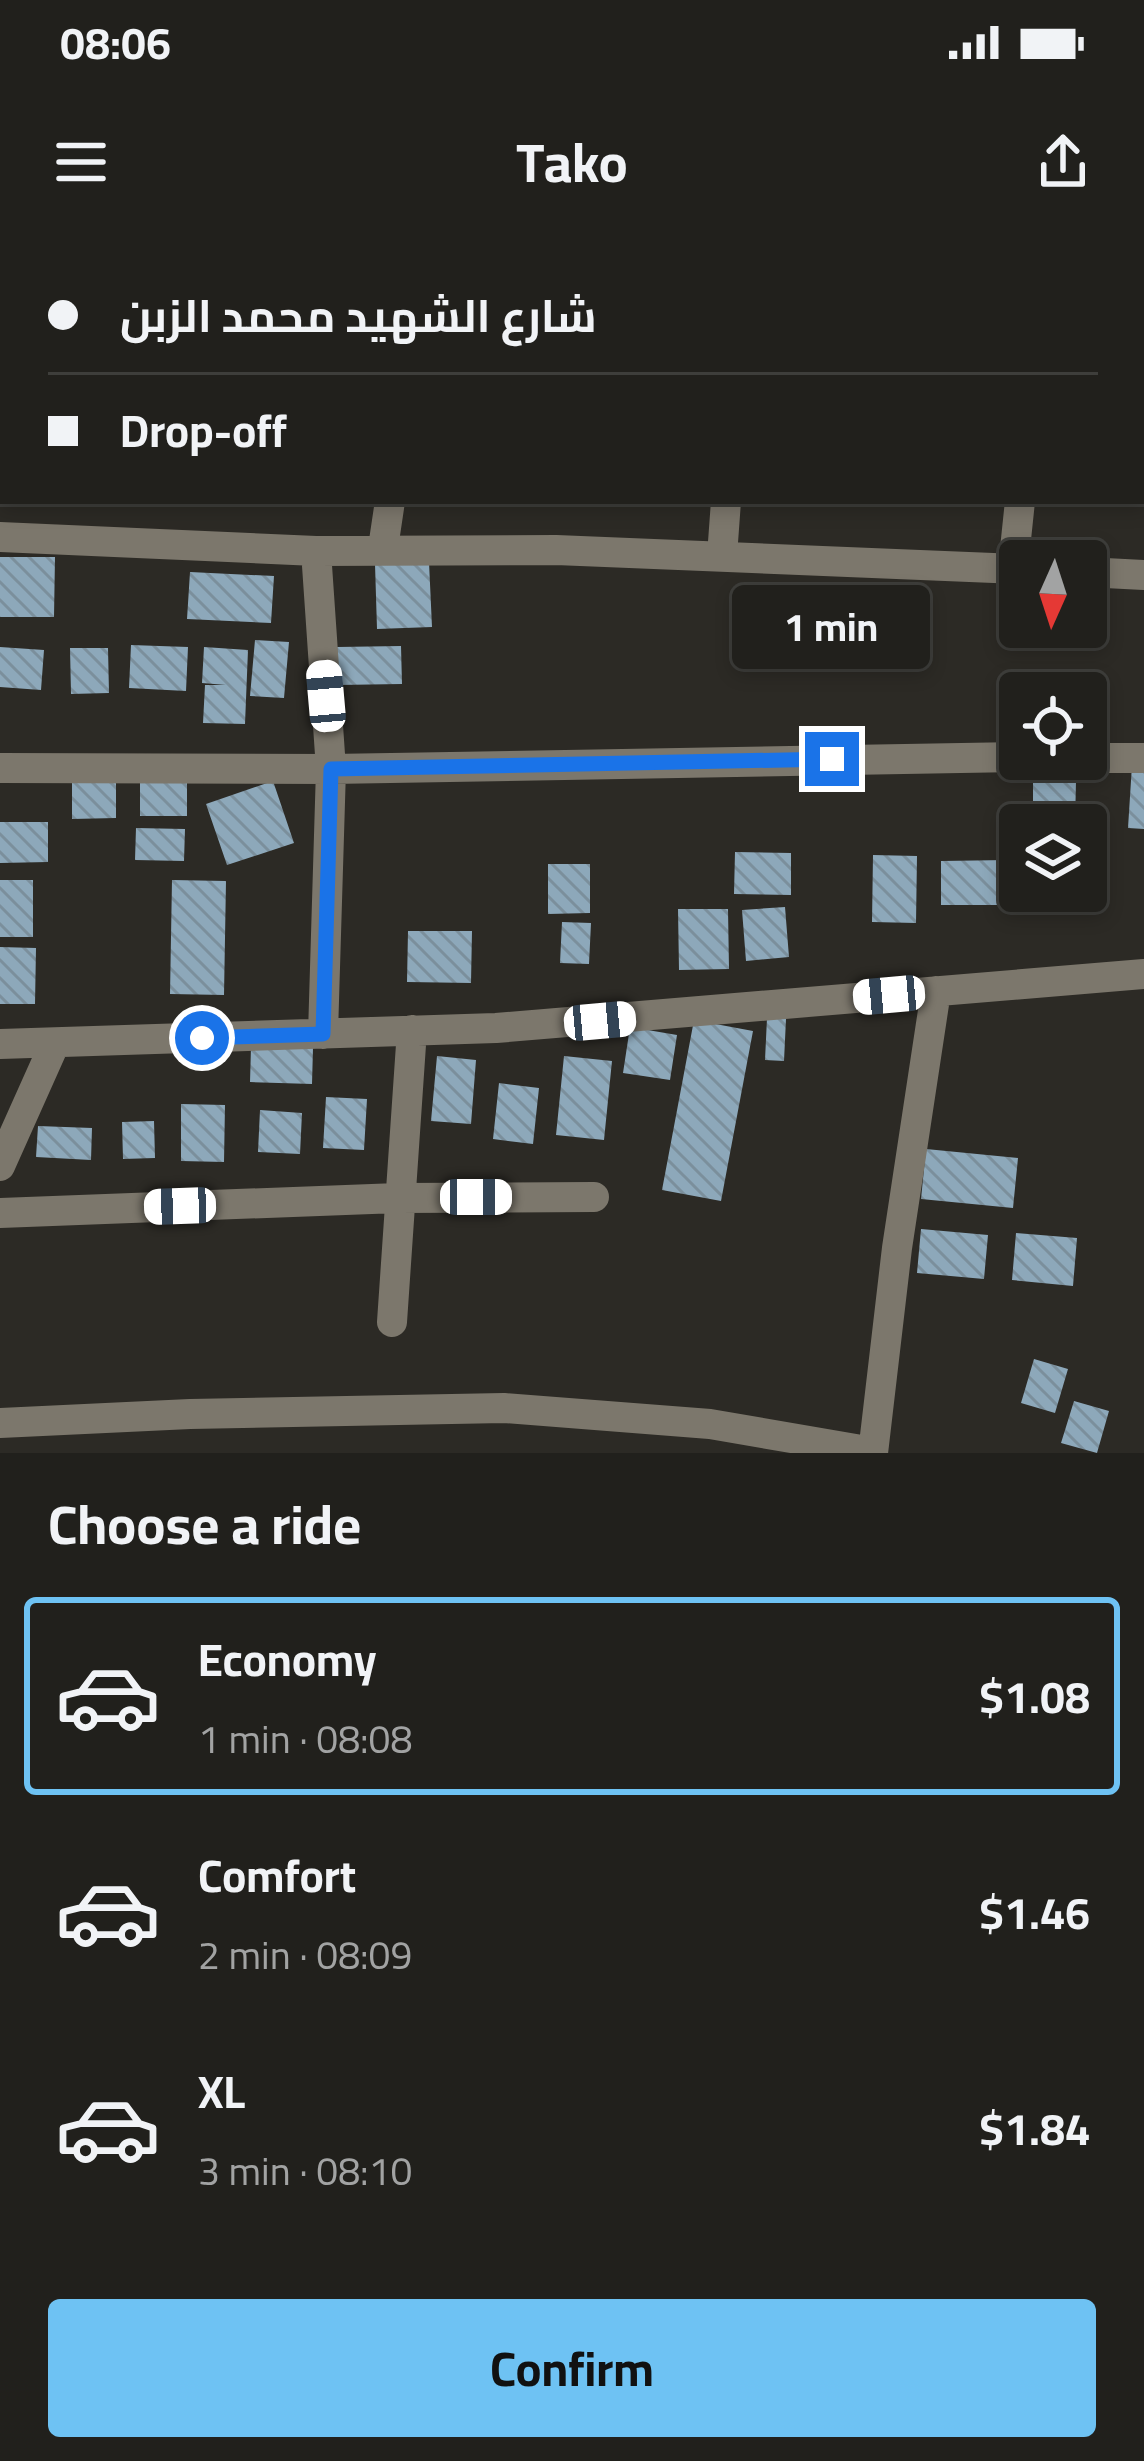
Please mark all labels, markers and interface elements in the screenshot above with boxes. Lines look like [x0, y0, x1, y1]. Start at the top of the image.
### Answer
text: 08:06 [60, 0, 171, 85]
text: Tako [516, 112, 628, 213]
icon: menu [48, 129, 114, 195]
icon: share [1030, 129, 1096, 195]
text: شارع الشهيد محمد الزبن [120, 273, 597, 358]
text: Drop-off [120, 388, 287, 473]
north arrow [999, 540, 1107, 648]
map controls [999, 540, 1107, 912]
callout: 1 min [733, 585, 931, 669]
text: 1 min [784, 590, 878, 663]
car [305, 659, 347, 733]
button: locate [999, 672, 1107, 780]
route end [805, 732, 859, 786]
button: layers [999, 804, 1107, 912]
car [852, 974, 926, 1016]
car [563, 1000, 637, 1042]
route start [175, 1011, 229, 1065]
car [440, 1179, 512, 1215]
car [143, 1187, 217, 1225]
text: Choose a ride [48, 1474, 361, 1575]
text: Economy [198, 1617, 377, 1702]
icon: car [54, 1642, 162, 1750]
text: $1.08 [979, 1654, 1090, 1739]
text: 1 min · 08:08 [198, 1702, 412, 1775]
text: Comfort [198, 1833, 356, 1918]
icon: car [54, 1858, 162, 1966]
text: $1.46 [979, 1870, 1090, 1955]
text: 2 min · 08:09 [198, 1918, 412, 1991]
text: XL [198, 2049, 245, 2134]
icon: car [54, 2074, 162, 2182]
text: $1.84 [979, 2086, 1090, 2171]
text: 3 min · 08:10 [198, 2134, 412, 2207]
button: Confirm [48, 2299, 1096, 2437]

